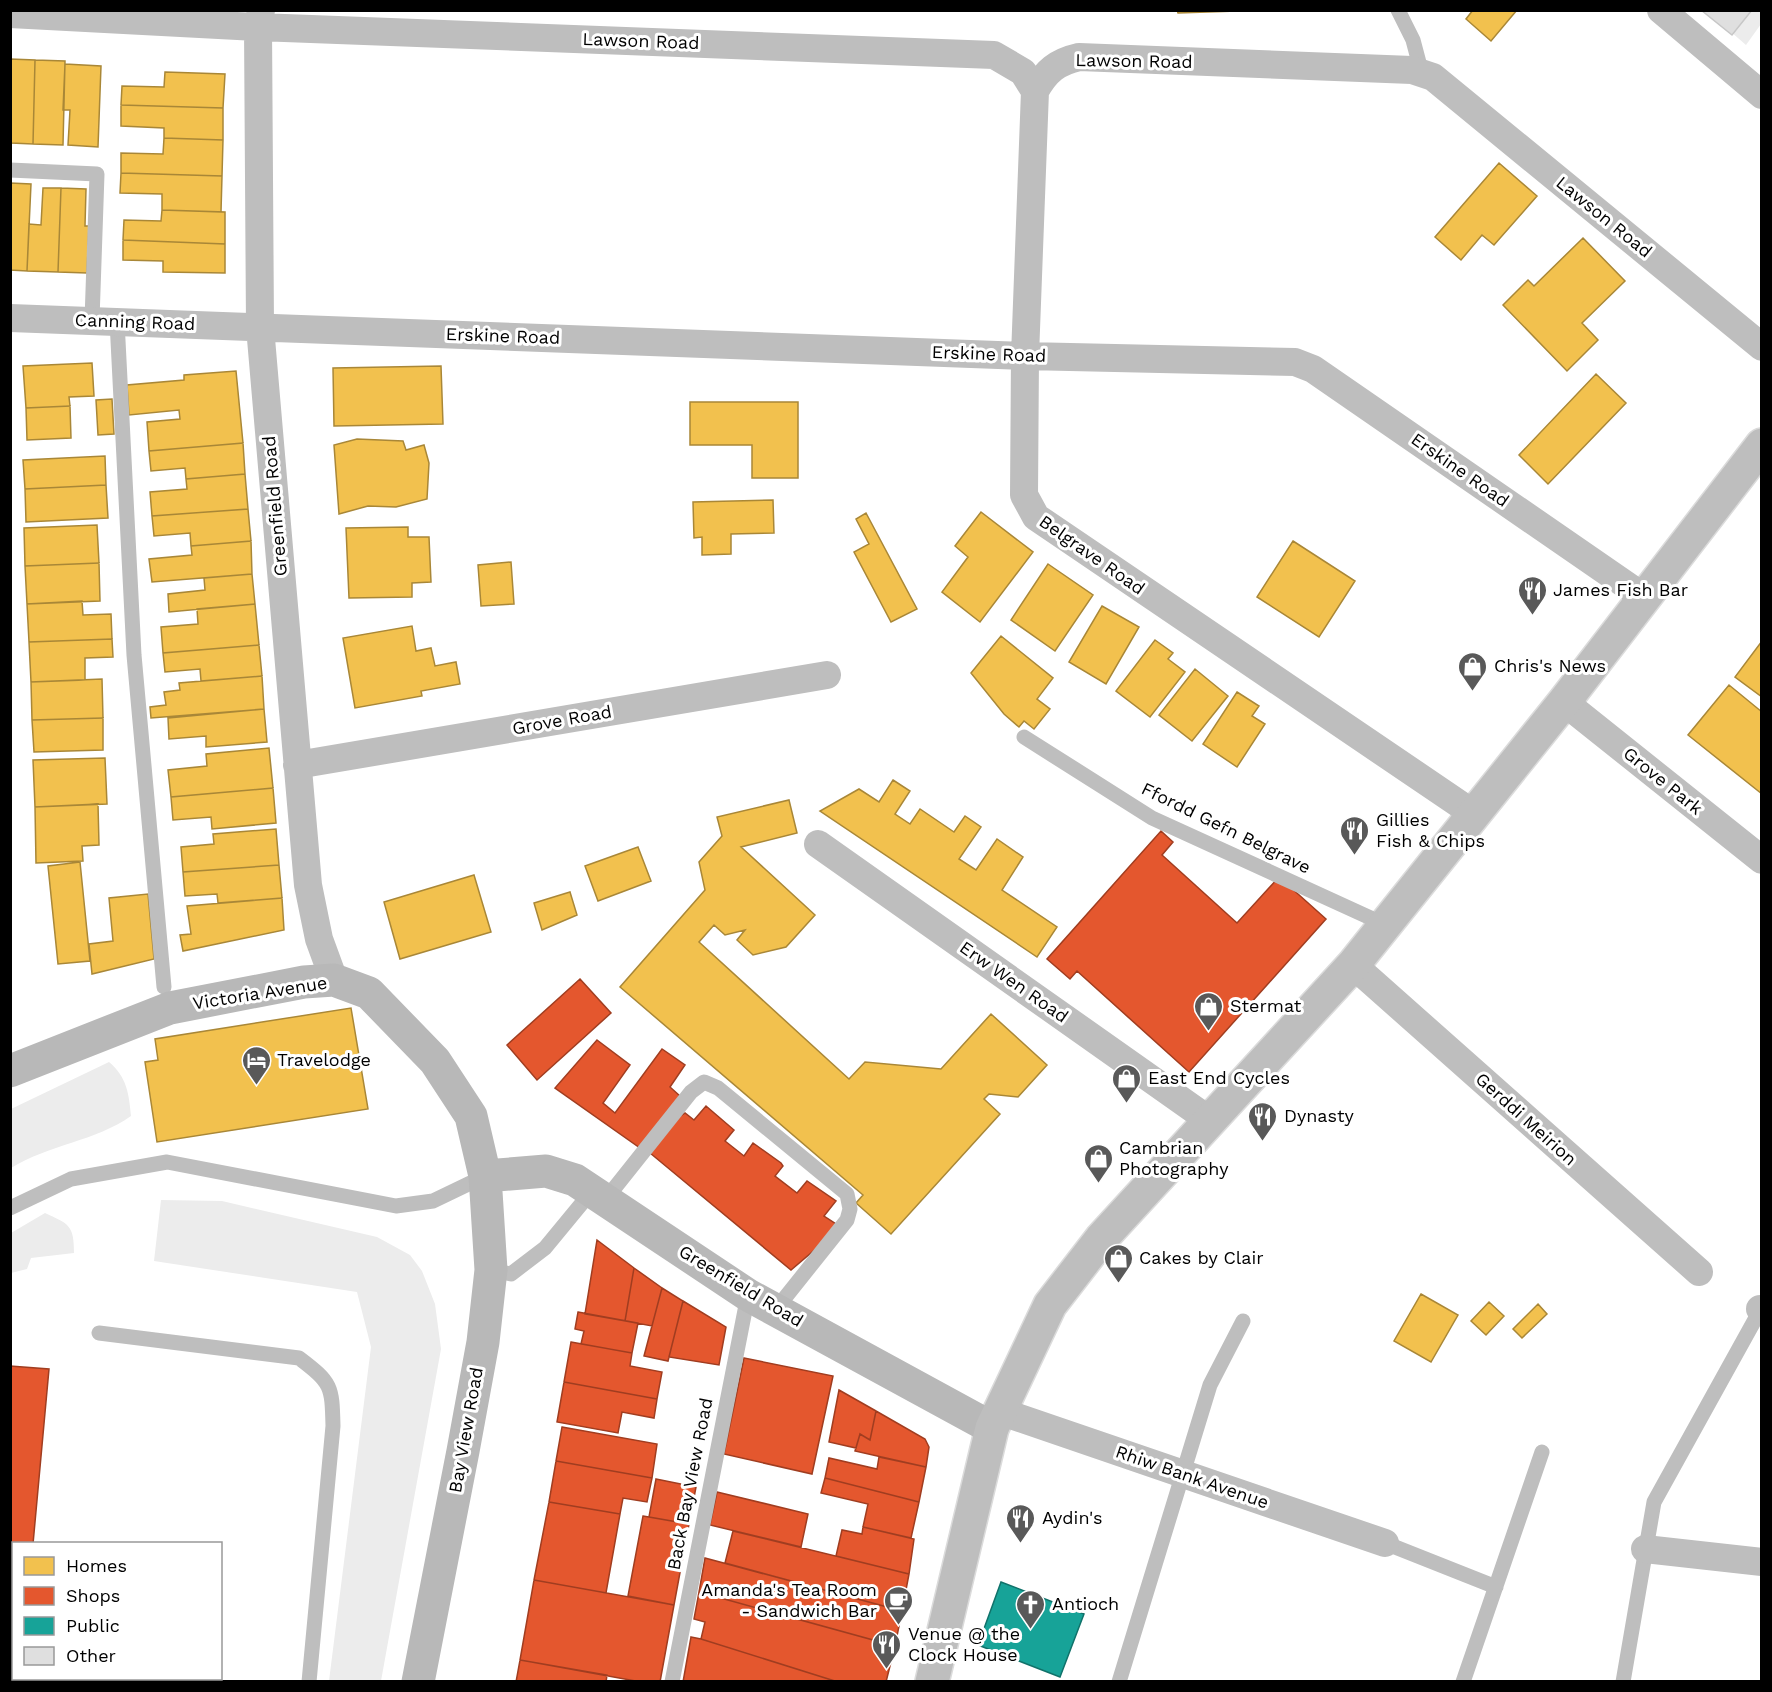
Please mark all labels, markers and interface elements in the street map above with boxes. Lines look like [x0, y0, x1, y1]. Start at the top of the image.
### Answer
street label: Lawson Road [582, 28, 700, 53]
street label: Lawson Road [1075, 49, 1193, 72]
street label: Lawson Road [1552, 172, 1656, 262]
street label: Canning Road [74, 309, 196, 334]
street label: Erskine Road [445, 323, 561, 348]
street label: Erskine Road [931, 341, 1047, 366]
street label: Erskine Road [1407, 428, 1513, 511]
street label: Greenfield Road [258, 435, 291, 577]
street label: Belgrave Road [1035, 510, 1149, 599]
restaurant icon: James Fish Bar [1516, 574, 1548, 616]
place label: James Fish Bar [1553, 579, 1688, 600]
shop icon: Chris's News [1457, 650, 1489, 692]
place label: Chris's News [1494, 655, 1606, 676]
street label: Grove Road [510, 700, 613, 739]
street label: Grove Park [1620, 742, 1707, 819]
street label: Ffordd Gefn Belgrave [1138, 777, 1314, 878]
place label: Gillies Fish & Chips [1376, 809, 1485, 851]
restaurant icon: Gillies Fish & Chips [1339, 814, 1371, 856]
street label: Erw Wen Road [956, 936, 1073, 1027]
street label: Victoria Avenue [191, 972, 329, 1014]
shop icon: Stermat [1193, 990, 1225, 1032]
place label: Stermat [1230, 995, 1302, 1016]
hotel icon: Travelodge [240, 1044, 272, 1086]
place label: Travelodge [277, 1049, 371, 1070]
shop icon: East End Cycles [1111, 1062, 1143, 1104]
place label: East End Cycles [1148, 1067, 1290, 1088]
street label: Gerddi Meirion [1472, 1068, 1581, 1169]
restaurant icon: Dynasty [1247, 1100, 1279, 1142]
place label: Dynasty [1284, 1105, 1355, 1126]
place label: Cambrian Photography [1119, 1137, 1229, 1179]
shop icon: Cambrian Photography [1082, 1142, 1114, 1184]
street label: Greenfield Road [675, 1240, 807, 1331]
shop icon: Cakes by Clair [1102, 1242, 1134, 1284]
place label: Cakes by Clair [1139, 1247, 1264, 1268]
street label: Bay View Road [444, 1365, 487, 1494]
street label: Back Bay View Road [662, 1396, 717, 1572]
street label: Rhiw Bank Avenue [1113, 1440, 1271, 1513]
restaurant icon: Aydin's [1005, 1502, 1037, 1544]
place label: Aydin's [1042, 1507, 1103, 1528]
legend [12, 1542, 222, 1680]
text: Homes [66, 1555, 127, 1576]
place label: Amanda's Tea Room - Sandwich Bar [701, 1579, 877, 1621]
cafe icon: Amanda's Tea Room - Sandwich Bar [882, 1584, 914, 1626]
text: Shops [66, 1585, 120, 1606]
church icon: Antioch [1015, 1588, 1047, 1630]
place label: Antioch [1052, 1593, 1119, 1614]
text: Public [66, 1615, 120, 1636]
place label: Venue @ the Clock House [908, 1623, 1020, 1665]
restaurant icon: Venue @ the Clock House [871, 1628, 903, 1670]
text: Other [66, 1645, 116, 1666]

